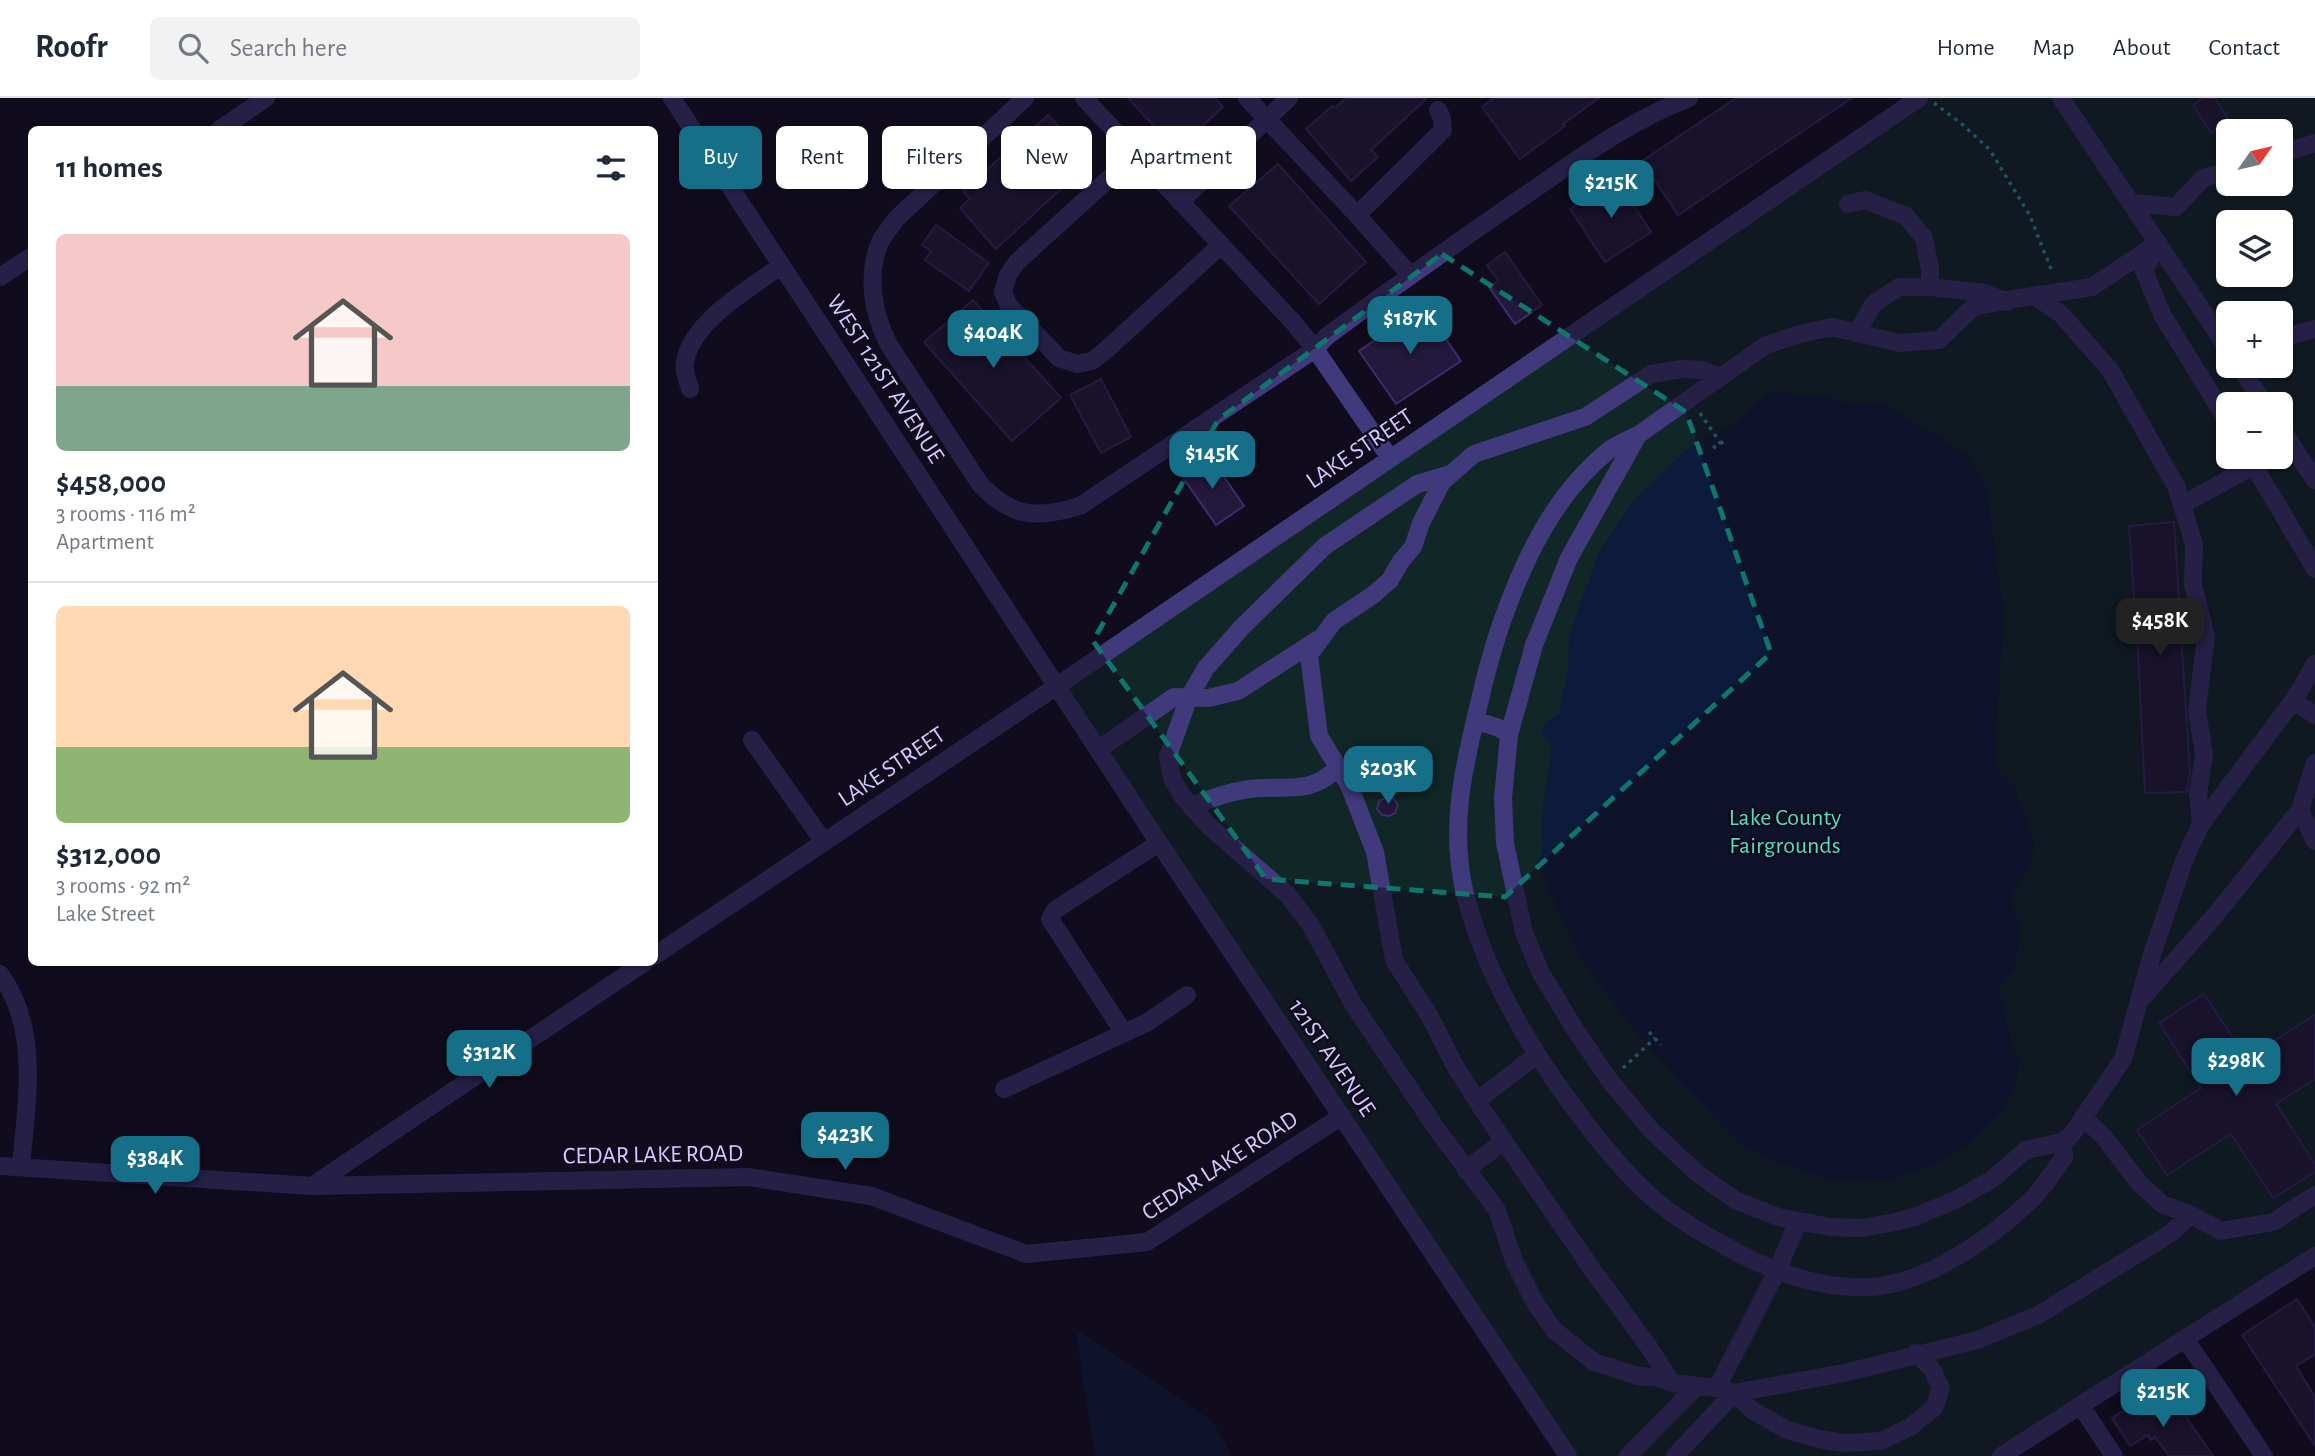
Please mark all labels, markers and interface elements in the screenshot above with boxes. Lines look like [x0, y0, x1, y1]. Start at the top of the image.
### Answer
search box [150, 17, 640, 80]
icon: search [174, 29, 212, 67]
text: Roofr [35, 31, 108, 64]
text: Search here [230, 35, 347, 61]
text: Home [1937, 36, 1995, 60]
text: Map [2033, 36, 2075, 60]
text: About [2113, 36, 2170, 60]
text: Contact [2208, 36, 2280, 60]
north arrow [2216, 119, 2292, 196]
map controls [2216, 119, 2293, 469]
chip: Buy [679, 126, 762, 189]
chip: Rent [776, 126, 868, 189]
chip: Filters [882, 126, 987, 189]
chip: New [1001, 126, 1092, 189]
chip: Apartment [1106, 126, 1256, 189]
icon: filters [592, 149, 630, 187]
text: 11 homes [56, 153, 163, 183]
pin: $215K [1562, 160, 1660, 220]
text: $215K [1585, 171, 1637, 194]
button: layers [2216, 210, 2293, 287]
icon: home [280, 280, 406, 406]
street label: WEST 121ST AVENUE [822, 291, 948, 468]
pin: $187K [1361, 296, 1459, 356]
button: + [2216, 301, 2293, 378]
text: $187K [1383, 307, 1437, 330]
pin: $404K [944, 310, 1042, 370]
text: $404K [964, 321, 1022, 344]
button: − [2216, 392, 2293, 469]
street label: LAKE STREET [1302, 404, 1418, 493]
pin: $145K [1163, 432, 1261, 491]
text: $145K [1185, 442, 1239, 465]
text: $458,000 [56, 468, 166, 498]
text: 3 rooms · 116 m² [56, 503, 196, 526]
text: Apartment [56, 531, 154, 554]
pin: $458K [2111, 598, 2209, 658]
text: $458K [2132, 609, 2188, 632]
icon: home [280, 652, 406, 778]
street label: LAKE STREET [834, 722, 950, 811]
pin: $203K [1339, 746, 1437, 806]
text: $203K [1360, 757, 1416, 780]
park label: Lake County Fairgrounds [1729, 806, 1841, 858]
text: $312,000 [56, 840, 161, 870]
text: 3 rooms · 92 m² [56, 875, 190, 898]
text: Lake Street [56, 903, 155, 926]
street label: 121ST AVENUE [1284, 995, 1380, 1121]
pin: $312K [440, 1030, 538, 1090]
pin: $298K [2187, 1038, 2285, 1098]
text: $312K [463, 1041, 515, 1064]
text: $298K [2207, 1049, 2265, 1072]
street label: CEDAR LAKE ROAD [1138, 1107, 1302, 1225]
pin: $423K [796, 1112, 894, 1172]
text: $423K [817, 1123, 873, 1146]
pin: $384K [106, 1136, 204, 1196]
street label: CEDAR LAKE ROAD [563, 1141, 743, 1169]
text: $384K [127, 1147, 183, 1170]
pin: $215K [2114, 1370, 2212, 1429]
text: $215K [2137, 1380, 2189, 1403]

